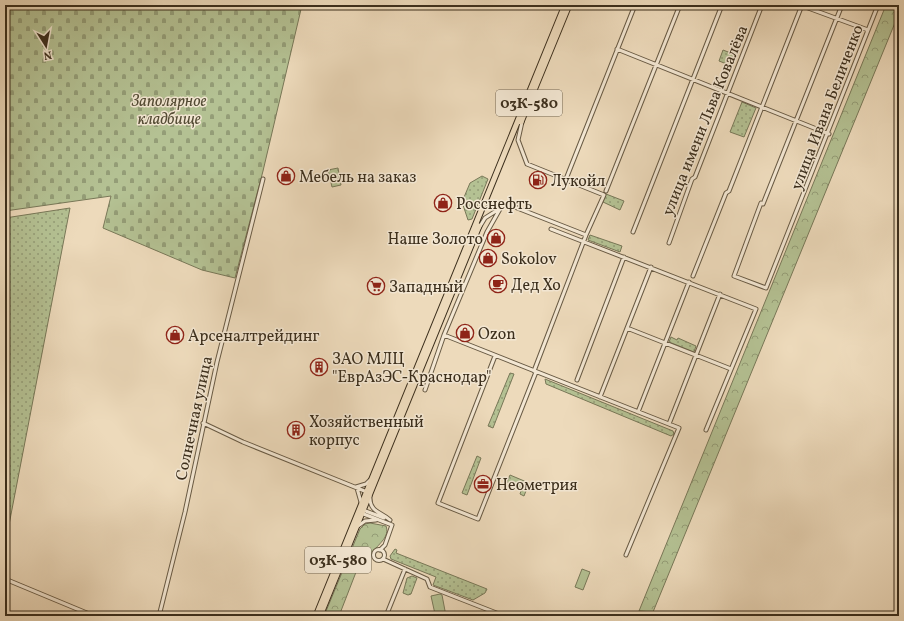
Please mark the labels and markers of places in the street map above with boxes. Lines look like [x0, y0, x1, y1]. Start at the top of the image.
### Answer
shop icon: Мебель на заказ [276, 166, 296, 186]
place label: Мебель на заказ [299, 167, 417, 189]
fuel station icon: Лукойл [528, 170, 548, 190]
place label: Лукойл [551, 171, 606, 193]
shop icon: Росснефть [433, 193, 453, 213]
place label: Росснефть [456, 194, 532, 216]
shop icon: Наше Золото [486, 228, 506, 248]
place label: Наше Золото [388, 229, 483, 251]
shop icon: Sokolov [478, 248, 498, 268]
place label: Sokolov [501, 249, 557, 271]
cafe icon: Дед Хо [488, 274, 508, 294]
place label: Дед Хо [511, 275, 561, 297]
supermarket icon: Западный [366, 276, 386, 296]
place label: Западный [389, 277, 463, 299]
shop icon: Ozon [455, 323, 475, 343]
place label: Ozon [478, 324, 516, 346]
shop icon: Арсеналтрейдинг [165, 325, 185, 345]
place label: Арсеналтрейдинг [188, 326, 320, 348]
place label: ЗАО МЛЦ "ЕврАзЭС-Краснодар" [332, 349, 492, 389]
building icon: ЗАО МЛЦ "ЕврАзЭС-Краснодар" [309, 357, 329, 377]
place label: Хозяйственный корпус [309, 412, 424, 452]
building icon: Хозяйственный корпус [286, 420, 306, 440]
office icon: Неометрия [473, 474, 493, 494]
place label: Неометрия [496, 475, 578, 497]

